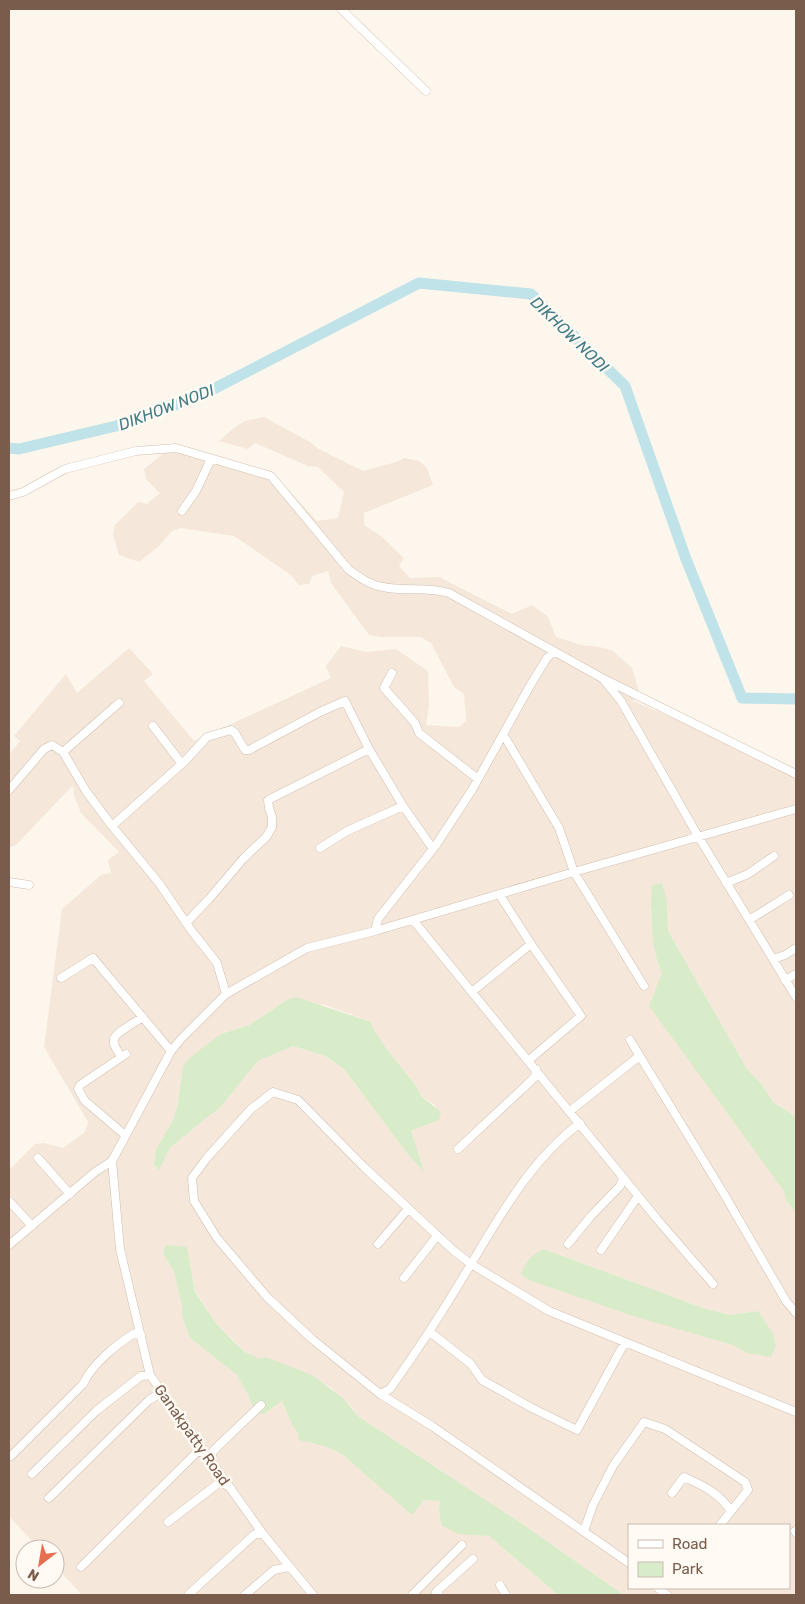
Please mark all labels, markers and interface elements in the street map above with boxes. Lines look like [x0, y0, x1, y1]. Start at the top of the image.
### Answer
water label: DIKHOW NODI [527, 293, 613, 377]
water label: DIKHOW NODI [116, 380, 217, 434]
street label: Ganakpatty Road [150, 1381, 234, 1489]
legend [628, 1524, 790, 1589]
text: Road [672, 1535, 708, 1553]
north arrow [15, 1539, 65, 1589]
text: Park [672, 1560, 703, 1578]
text: N [25, 1565, 42, 1585]

